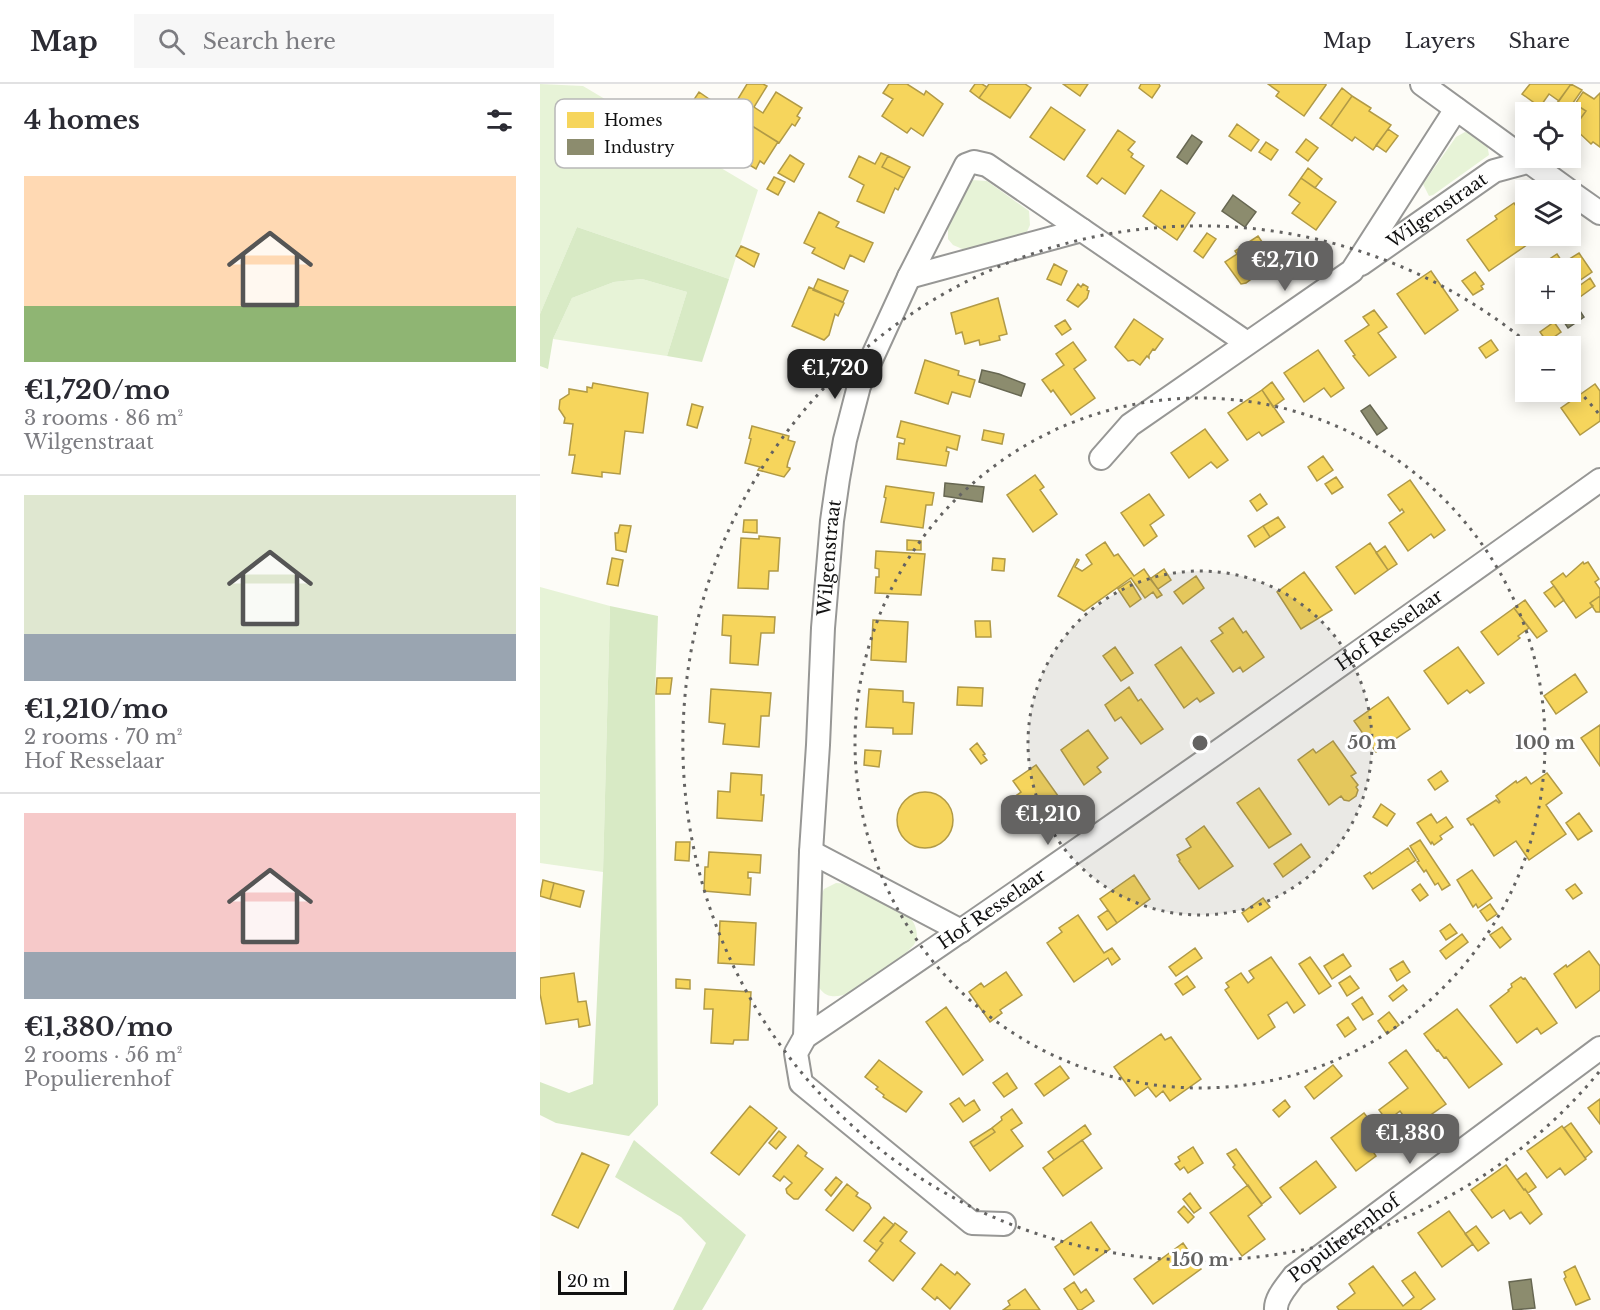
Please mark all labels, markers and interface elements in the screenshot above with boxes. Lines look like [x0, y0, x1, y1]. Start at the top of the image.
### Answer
search box [134, 14, 554, 68]
text: Map [30, 24, 98, 59]
icon: search [155, 25, 188, 58]
text: Search here [203, 28, 336, 55]
text: Map [1323, 28, 1372, 54]
text: Layers [1405, 28, 1476, 54]
text: Share [1509, 28, 1570, 54]
legend [555, 99, 753, 168]
map controls [1515, 102, 1581, 402]
button: locate [1515, 102, 1581, 168]
text: 4 homes [24, 104, 140, 136]
icon: filters [483, 104, 516, 137]
text: Homes [604, 110, 662, 130]
text: Industry [604, 137, 675, 157]
street label: Wilgenstraat [1382, 168, 1492, 254]
button: layers [1515, 180, 1581, 246]
icon: home [216, 215, 324, 323]
pin: €2,710 [1236, 241, 1334, 292]
text: €2,710 [1251, 248, 1319, 272]
button: + [1515, 258, 1581, 324]
button: − [1515, 336, 1581, 402]
pin: €1,720 [786, 349, 884, 400]
text: €1,720 [801, 356, 869, 380]
text: €1,720/mo [24, 374, 170, 406]
text: 3 rooms · 86 m² [24, 406, 183, 430]
text: Wilgenstraat [24, 430, 154, 454]
street label: Wilgenstraat [813, 498, 846, 618]
icon: home [216, 534, 324, 642]
street label: Hof Resselaar [1332, 584, 1448, 676]
text: €1,210/mo [24, 693, 168, 725]
text: 2 rooms · 70 m² [24, 725, 182, 749]
text: 50 m [1348, 732, 1397, 754]
text: 100 m [1515, 732, 1575, 754]
centre of rings [1190, 733, 1210, 753]
text: Hof Resselaar [24, 749, 164, 773]
pin: €1,210 [999, 795, 1097, 846]
text: €1,210 [1015, 802, 1081, 826]
icon: home [216, 852, 324, 960]
street label: Hof Resselaar [934, 864, 1050, 954]
text: €1,380/mo [24, 1011, 173, 1043]
text: 2 rooms · 56 m² [24, 1043, 182, 1067]
text: Populierenhof [24, 1067, 172, 1091]
pin: €1,380 [1361, 1114, 1459, 1165]
text: €1,380 [1375, 1121, 1445, 1145]
street label: Populierenhof [1284, 1188, 1406, 1287]
text: 150 m [1172, 1249, 1229, 1271]
scale bar [558, 1268, 627, 1296]
text: 20 m [567, 1271, 610, 1291]

